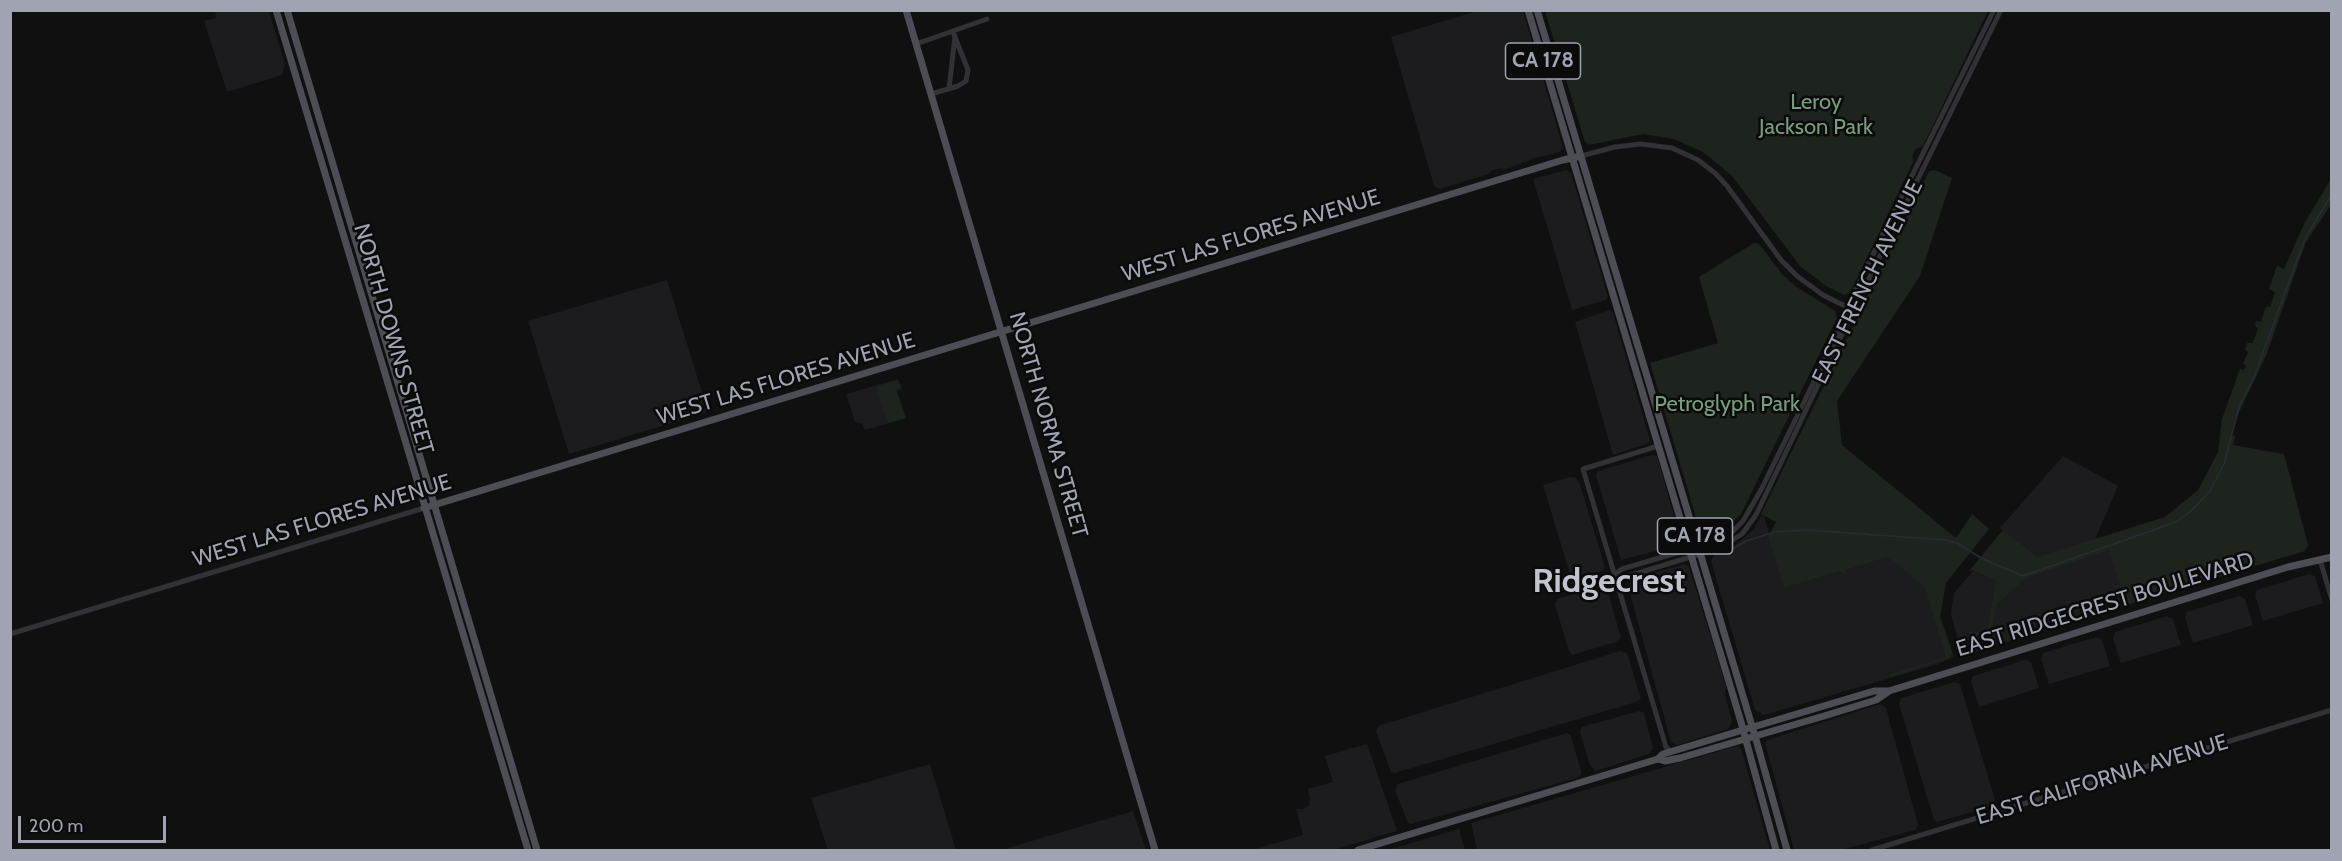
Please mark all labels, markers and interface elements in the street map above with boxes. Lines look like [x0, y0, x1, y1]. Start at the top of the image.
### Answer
road number: CA 178 [1506, 43, 1580, 79]
park label: Leroy Jackson Park [1759, 90, 1873, 142]
street label: EAST FRENCH AVENUE [1807, 176, 1929, 388]
street label: WEST LAS FLORES AVENUE [1119, 184, 1383, 288]
street label: NORTH DOWNS STREET [347, 221, 439, 457]
street label: NORTH NORMA STREET [1003, 309, 1093, 541]
street label: WEST LAS FLORES AVENUE [654, 327, 918, 431]
park label: Petroglyph Park [1654, 392, 1800, 418]
street label: WEST LAS FLORES AVENUE [190, 469, 454, 573]
road number: CA 178 [1658, 518, 1732, 554]
street label: EAST RIDGECREST BOULEVARD [1953, 547, 2257, 663]
district label: Ridgecrest [1533, 562, 1685, 602]
street label: EAST CALIFORNIA AVENUE [1973, 729, 2231, 831]
scale bar [21, 804, 170, 842]
text: 200 m [29, 815, 83, 837]

